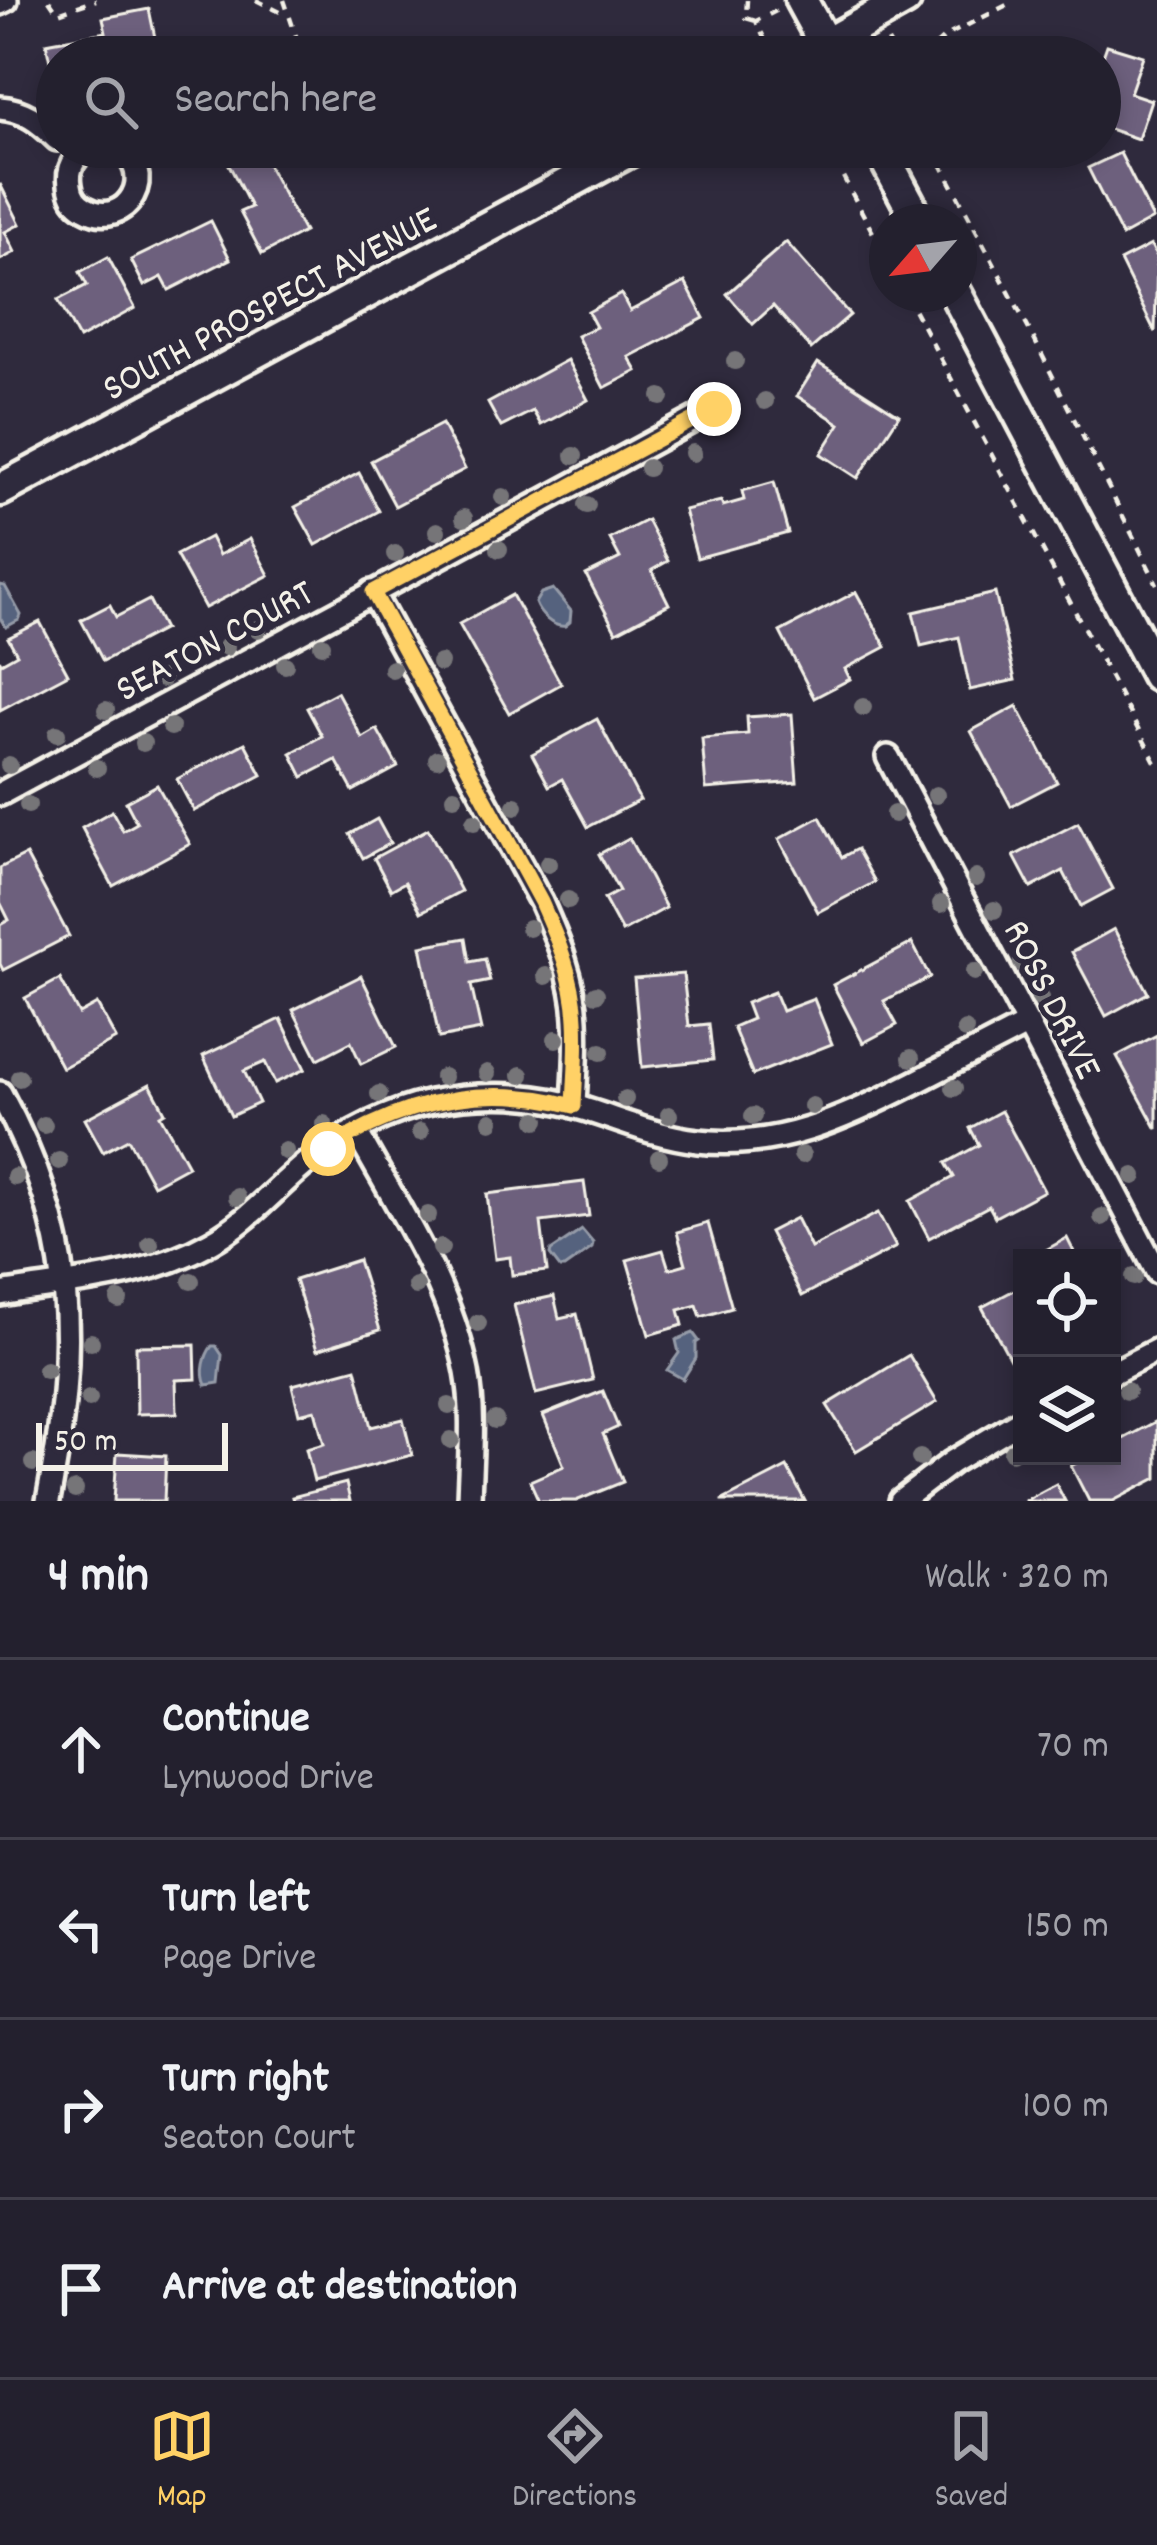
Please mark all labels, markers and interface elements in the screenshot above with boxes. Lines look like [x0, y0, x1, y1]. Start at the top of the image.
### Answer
search box [36, 36, 1121, 168]
icon: search [78, 69, 144, 135]
text: Search here [174, 70, 377, 134]
street label: SOUTH PROSPECT AVENUE [94, 195, 448, 418]
north arrow [869, 204, 977, 312]
route end [687, 382, 741, 436]
street label: SEATON COURT [107, 568, 325, 719]
street label: ROSS DRIVE [986, 912, 1113, 1090]
route start [301, 1122, 355, 1176]
map controls [1013, 1249, 1121, 1465]
button: locate [1013, 1249, 1121, 1357]
button: layers [1013, 1357, 1121, 1465]
scale bar [36, 1417, 228, 1470]
text: 50 m [54, 1420, 118, 1467]
text: 4 min [48, 1543, 149, 1615]
text: Walk · 320 m [925, 1552, 1109, 1607]
text: Continue [162, 1689, 310, 1753]
icon: ahead [48, 1716, 114, 1782]
text: 70 m [1037, 1721, 1109, 1776]
text: Lynwood Drive [162, 1753, 374, 1808]
text: Turn left [162, 1869, 310, 1933]
icon: left [48, 1896, 114, 1962]
text: 150 m [1025, 1901, 1109, 1956]
text: Page Drive [162, 1933, 316, 1988]
text: Turn right [162, 2049, 329, 2113]
icon: right [48, 2076, 114, 2142]
text: 100 m [1022, 2081, 1109, 2136]
text: Seaton Court [162, 2113, 356, 2168]
icon: arrive [48, 2256, 114, 2322]
text: Arrive at destination [162, 2257, 517, 2321]
tab: Map [149, 2403, 215, 2522]
tab: Directions [512, 2403, 637, 2522]
tab: Saved [935, 2403, 1008, 2522]

